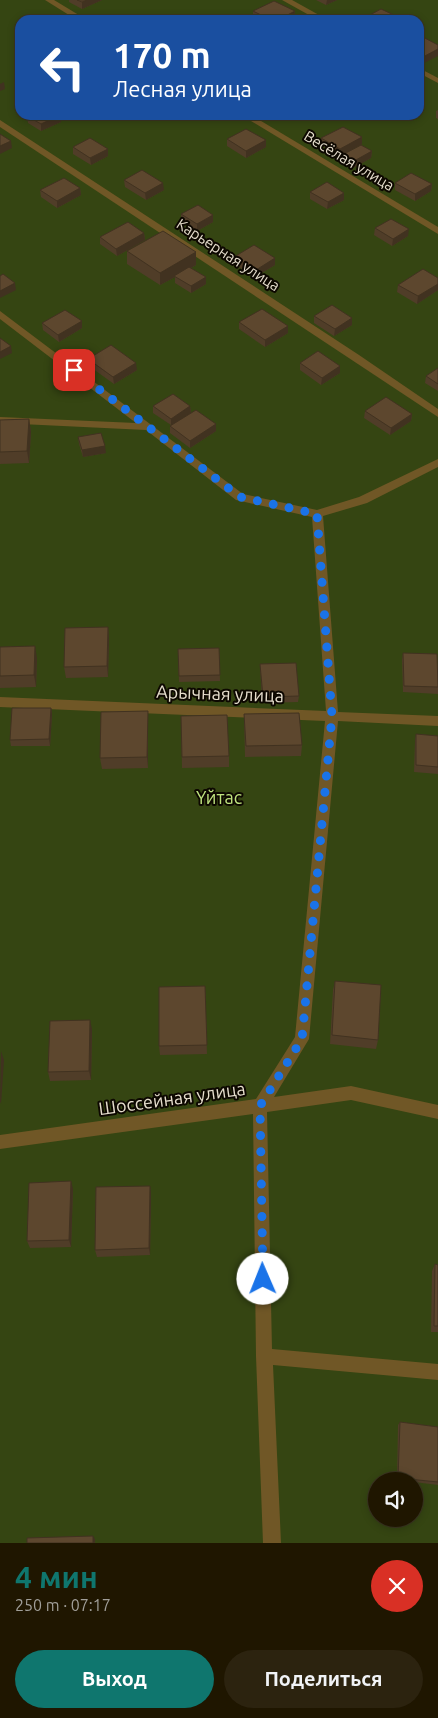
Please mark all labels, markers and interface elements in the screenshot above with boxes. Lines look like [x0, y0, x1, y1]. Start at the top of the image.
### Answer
icon: left [30, 35, 95, 100]
text: 170 m [113, 35, 211, 75]
text: Лесная улица [113, 76, 252, 101]
street label: Весёлая улица [301, 127, 397, 194]
street label: Карьерная улица [174, 215, 283, 294]
pin [53, 349, 95, 391]
icon: arrive [60, 356, 88, 384]
street label: Арычная улица [156, 681, 284, 705]
park label: Үйтас [196, 787, 242, 807]
street label: Шоссейная улица [97, 1078, 247, 1118]
position arrow [236, 1252, 288, 1304]
map controls [368, 1472, 423, 1527]
button: sound [368, 1472, 423, 1527]
text: 4 мин [15, 1560, 98, 1594]
button: close [371, 1560, 423, 1612]
text: 250 m · 07:17 [15, 1596, 111, 1614]
button: Выход [15, 1650, 214, 1708]
button: Поделиться [224, 1650, 423, 1708]

